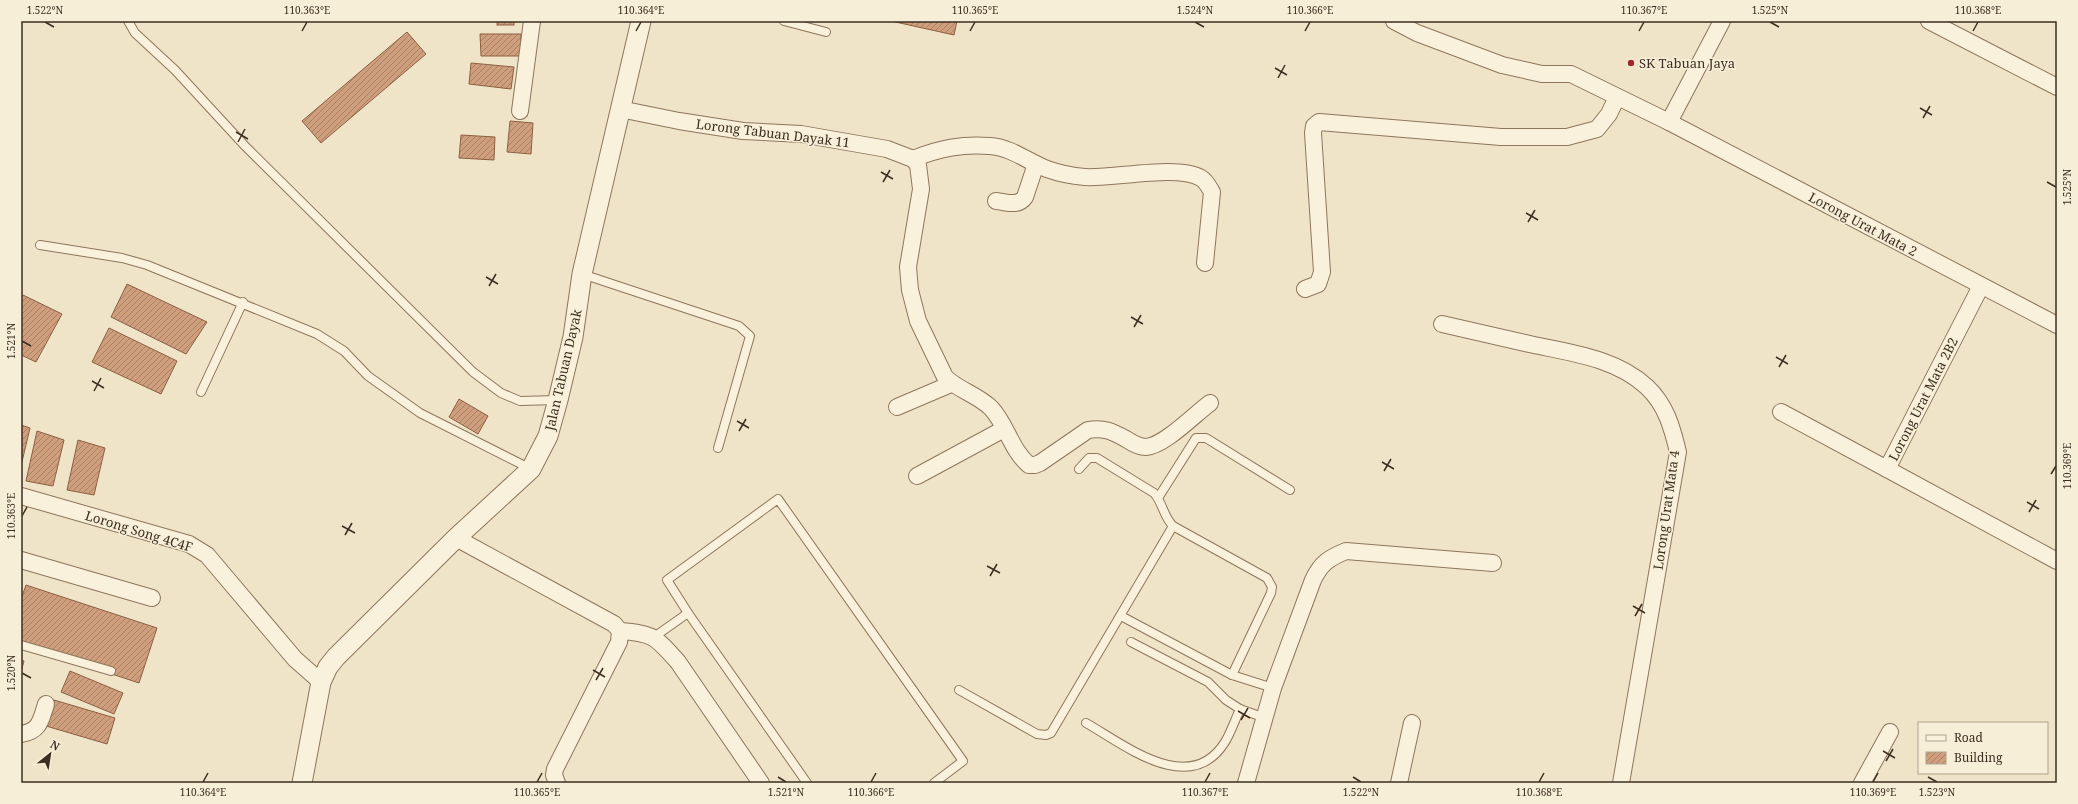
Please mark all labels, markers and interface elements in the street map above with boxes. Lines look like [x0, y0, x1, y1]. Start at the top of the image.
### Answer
text: 1.522°N [27, 3, 64, 17]
text: 110.363°E [284, 3, 330, 17]
text: 110.364°E [618, 3, 664, 17]
text: 110.365°E [952, 3, 998, 17]
text: 1.524°N [1177, 3, 1214, 17]
text: 110.366°E [1287, 3, 1333, 17]
text: 110.367°E [1621, 3, 1667, 17]
text: 1.525°N [1752, 3, 1789, 17]
text: 110.368°E [1955, 3, 2001, 17]
place label: SK Tabuan Jaya [1639, 54, 1735, 72]
marker: SK Tabuan Jaya [1626, 58, 1636, 68]
street label: Lorong Tabuan Dayak 11 [695, 115, 851, 151]
text: 1.525°N [2060, 168, 2074, 205]
street label: Lorong Urat Mata 2 [1806, 188, 1920, 260]
street label: Jalan Tabuan Dayak [540, 307, 586, 433]
text: 1.521°N [4, 322, 18, 359]
street label: Lorong Urat Mata 2B2 [1884, 334, 1962, 464]
text: 110.369°E [2060, 443, 2074, 489]
street label: Lorong Urat Mata 4 [1649, 448, 1683, 571]
text: 110.363°E [4, 493, 18, 539]
street label: Lorong Song 4C4F [83, 506, 195, 556]
text: 1.520°N [4, 654, 18, 691]
legend [1918, 722, 2048, 774]
text: Road [1954, 729, 1984, 746]
north arrow [30, 734, 70, 774]
text: N [48, 736, 63, 754]
text: Building [1954, 749, 2003, 766]
text: 110.364°E [180, 785, 226, 799]
text: 110.365°E [514, 785, 560, 799]
text: 1.521°N [768, 785, 805, 799]
text: 110.366°E [848, 785, 894, 799]
text: 110.367°E [1182, 785, 1228, 799]
text: 1.522°N [1343, 785, 1380, 799]
text: 110.368°E [1516, 785, 1562, 799]
text: 110.369°E [1850, 785, 1896, 799]
text: 1.523°N [1919, 785, 1956, 799]

